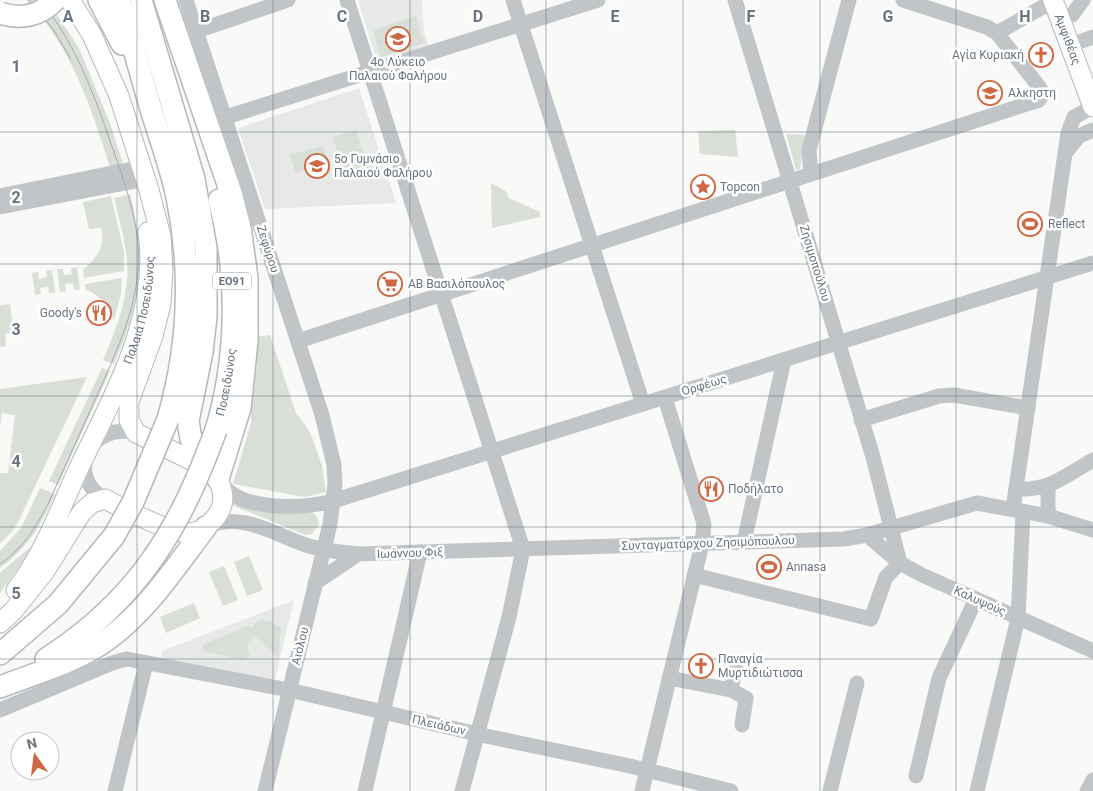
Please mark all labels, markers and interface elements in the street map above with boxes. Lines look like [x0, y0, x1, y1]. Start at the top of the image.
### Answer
text: A [63, 7, 74, 26]
text: B [200, 7, 210, 26]
text: C [337, 7, 347, 26]
text: D [473, 7, 483, 26]
text: E [611, 7, 620, 26]
text: F [747, 7, 756, 26]
text: G [883, 7, 894, 26]
text: H [1019, 7, 1031, 26]
street label: Αμφιθέας [1052, 12, 1084, 67]
school or university icon: 4ο Λύκειο Παλαιού Φαλήρου [385, 26, 411, 52]
church icon: Αγία Κυριακή [1028, 42, 1054, 68]
place label: Αγία Κυριακή [952, 48, 1024, 62]
place label: 4ο Λύκειο Παλαιού Φαλήρου [349, 55, 447, 83]
text: 1 [11, 57, 21, 76]
school or university icon: Αλκηστη [977, 80, 1003, 106]
place label: Αλκηστη [1008, 86, 1056, 100]
place label: 5ο Γυμνάσιο Παλαιού Φαλήρου [334, 152, 432, 180]
school or university icon: 5ο Γυμνάσιο Παλαιού Φαλήρου [304, 153, 330, 179]
place icon: Topcon [690, 174, 716, 200]
place label: Topcon [720, 180, 760, 194]
text: 2 [11, 188, 21, 207]
sports icon: Reflect [1017, 211, 1043, 237]
place label: Reflect [1048, 217, 1085, 231]
street label: Ζησιμοπούλου [797, 223, 833, 303]
street label: Ζεφύρου [254, 224, 282, 274]
street label: Παλαιά Ποσειδώνος [121, 256, 157, 366]
supermarket icon: ΑΒ Βασιλόπουλος [377, 271, 403, 297]
road number: ΕΟ91 [213, 272, 251, 290]
place label: ΑΒ Βασιλόπουλος [408, 277, 505, 291]
restaurant icon: Goody's [86, 300, 112, 326]
place label: Goody's [40, 306, 82, 320]
text: 3 [11, 320, 21, 339]
street label: Ποσειδώνος [213, 348, 239, 417]
street label: Ορφέως [680, 372, 728, 398]
text: 4 [11, 452, 21, 471]
restaurant icon: Ποδήλατο [698, 476, 724, 502]
place label: Ποδήλατο [728, 482, 784, 496]
street label: Συνταγματάρχου Ζησιμόπουλου [621, 533, 795, 553]
street label: Ιωάννου Φιξ [377, 545, 443, 562]
sports icon: Annasa [756, 554, 782, 580]
place label: Annasa [786, 560, 826, 574]
street label: Καλυψούς [952, 583, 1008, 619]
text: 5 [11, 584, 21, 603]
street label: Αιόλου [289, 626, 311, 666]
place label: Παναγία Μυρτιδιώτισσα [718, 652, 803, 680]
church icon: Παναγία Μυρτιδιώτισσα [688, 653, 714, 679]
street label: Πλειάδων [411, 712, 467, 738]
north arrow [10, 731, 60, 781]
text: N [25, 734, 39, 752]

